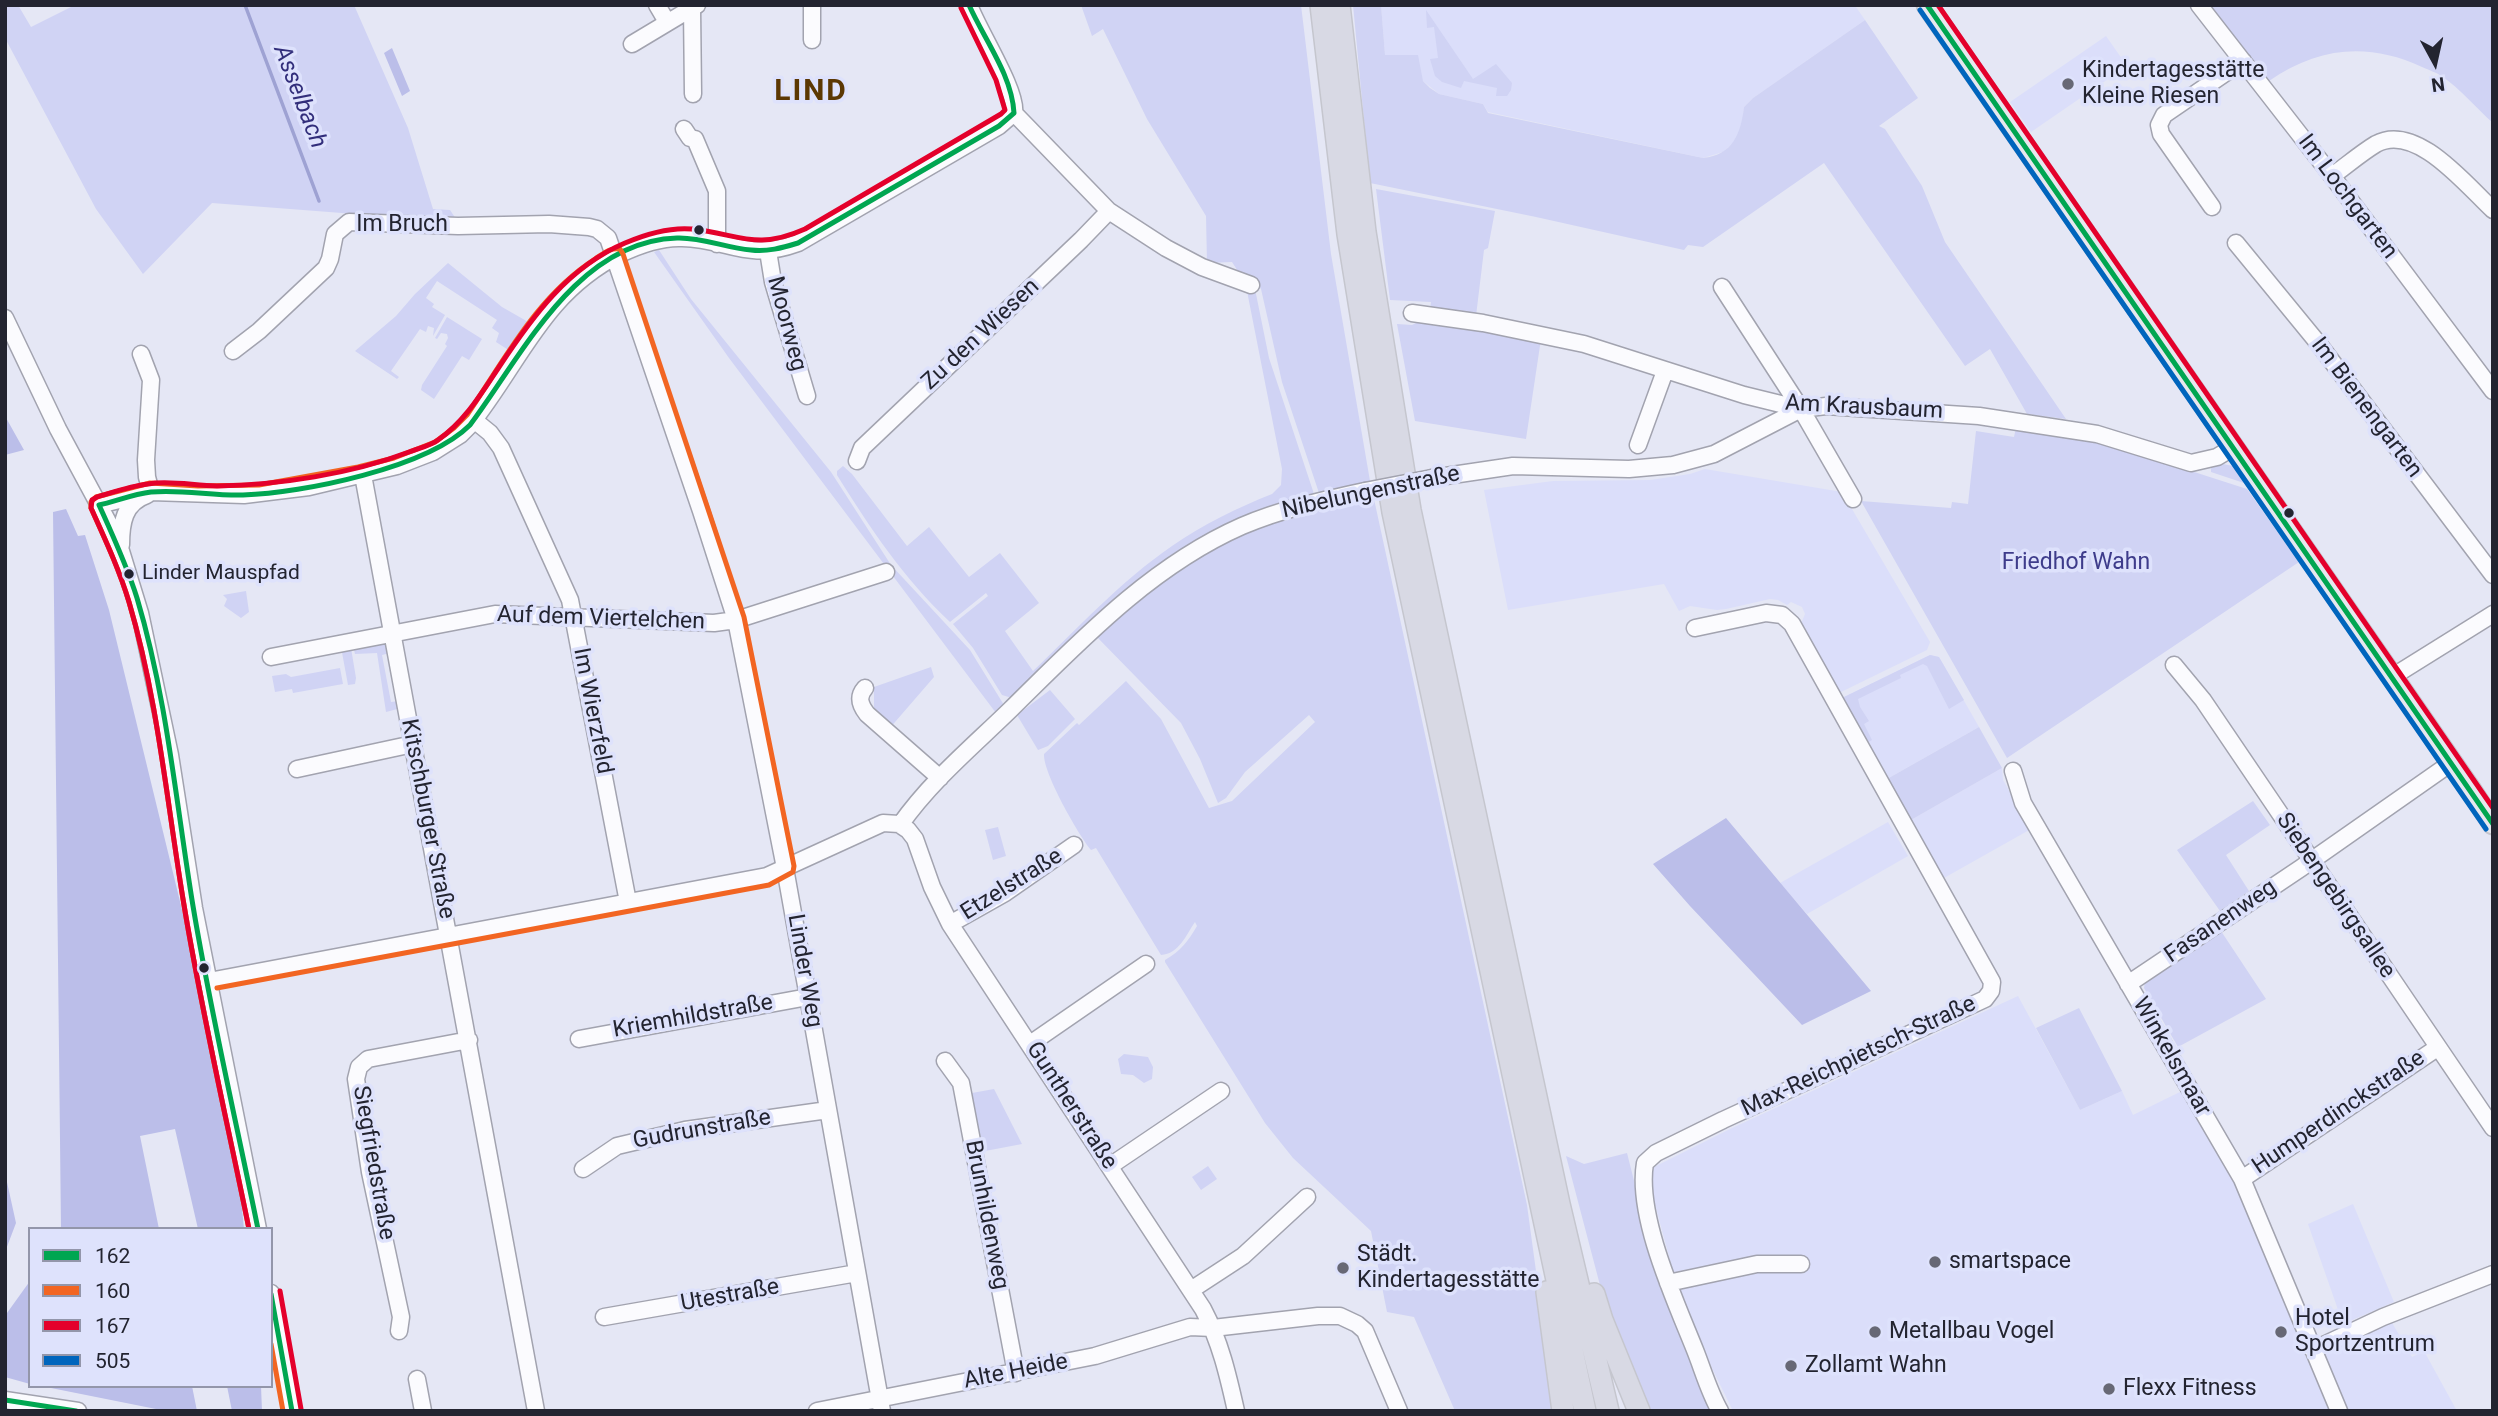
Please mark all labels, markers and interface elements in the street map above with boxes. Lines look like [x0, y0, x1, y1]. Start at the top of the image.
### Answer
north arrow [2400, 28, 2470, 98]
water label: Asselbach [266, 41, 332, 153]
place label: Kindertagesstätte Kleine Riesen [2082, 57, 2264, 111]
text: N [2430, 72, 2446, 97]
district label: LIND [775, 74, 847, 110]
marker: Kindertagesstätte Kleine Riesen [2060, 76, 2076, 92]
street label: Im Lochgarten [2291, 129, 2403, 265]
street label: Im Bruch [356, 211, 448, 239]
unlabelled marker [692, 223, 706, 237]
street label: Moorweg [760, 274, 812, 374]
street label: Zu den Wiesen [917, 274, 1045, 396]
street label: Im Bienengarten [2304, 333, 2428, 483]
street label: Am Krausbaum [1784, 390, 1944, 426]
street label: Nibelungenstraße [1280, 461, 1462, 525]
unlabelled marker [2282, 506, 2296, 520]
park label: Friedhof Wahn [2002, 549, 2150, 577]
place label: Linder Mauspfad [142, 561, 300, 587]
marker: Linder Mauspfad [122, 567, 136, 581]
street label: Auf dem Viertelchen [497, 602, 705, 636]
street label: Im Wierzfeld [566, 646, 618, 776]
street label: Kitschburger Straße [394, 717, 460, 921]
street label: Siebengebirgsallee [2270, 808, 2400, 984]
street label: Etzelstraße [956, 843, 1068, 927]
street label: Fasanenweg [2160, 874, 2282, 970]
street label: Linder Weg [780, 912, 828, 1030]
unlabelled marker [197, 961, 211, 975]
street label: Kriemhildstraße [611, 989, 775, 1045]
street label: Max-Reichpietsch-Straße [1738, 991, 1980, 1123]
street label: Winkelsmaar [2126, 993, 2216, 1121]
street label: Guntherstraße [1020, 1037, 1122, 1175]
street label: Humperdinckstraße [2248, 1045, 2430, 1181]
street label: Siegfriedstraße [346, 1084, 400, 1242]
street label: Gudrunstraße [631, 1104, 773, 1156]
street label: Brunhildenweg [958, 1138, 1014, 1292]
legend [28, 1227, 273, 1388]
place label: Städt. Kindertagesstätte [1357, 1241, 1539, 1295]
text: 162 [95, 1244, 130, 1268]
place label: smartspace [1949, 1248, 2071, 1276]
marker: smartspace [1927, 1254, 1943, 1270]
marker: Städt. Kindertagesstätte [1335, 1260, 1351, 1276]
street label: Utestraße [678, 1274, 782, 1318]
text: 160 [95, 1279, 130, 1303]
place label: Hotel Sportzentrum [2295, 1305, 2435, 1359]
text: 167 [95, 1314, 130, 1338]
place label: Metallbau Vogel [1889, 1318, 2054, 1346]
marker: Metallbau Vogel [1867, 1324, 1883, 1340]
marker: Hotel Sportzentrum [2273, 1324, 2289, 1340]
street label: Alte Heide [962, 1348, 1070, 1396]
text: 505 [95, 1349, 130, 1373]
place label: Zollamt Wahn [1805, 1352, 1947, 1380]
marker: Zollamt Wahn [1783, 1358, 1799, 1374]
place label: Flexx Fitness [2123, 1375, 2256, 1403]
marker: Flexx Fitness [2101, 1381, 2117, 1397]

